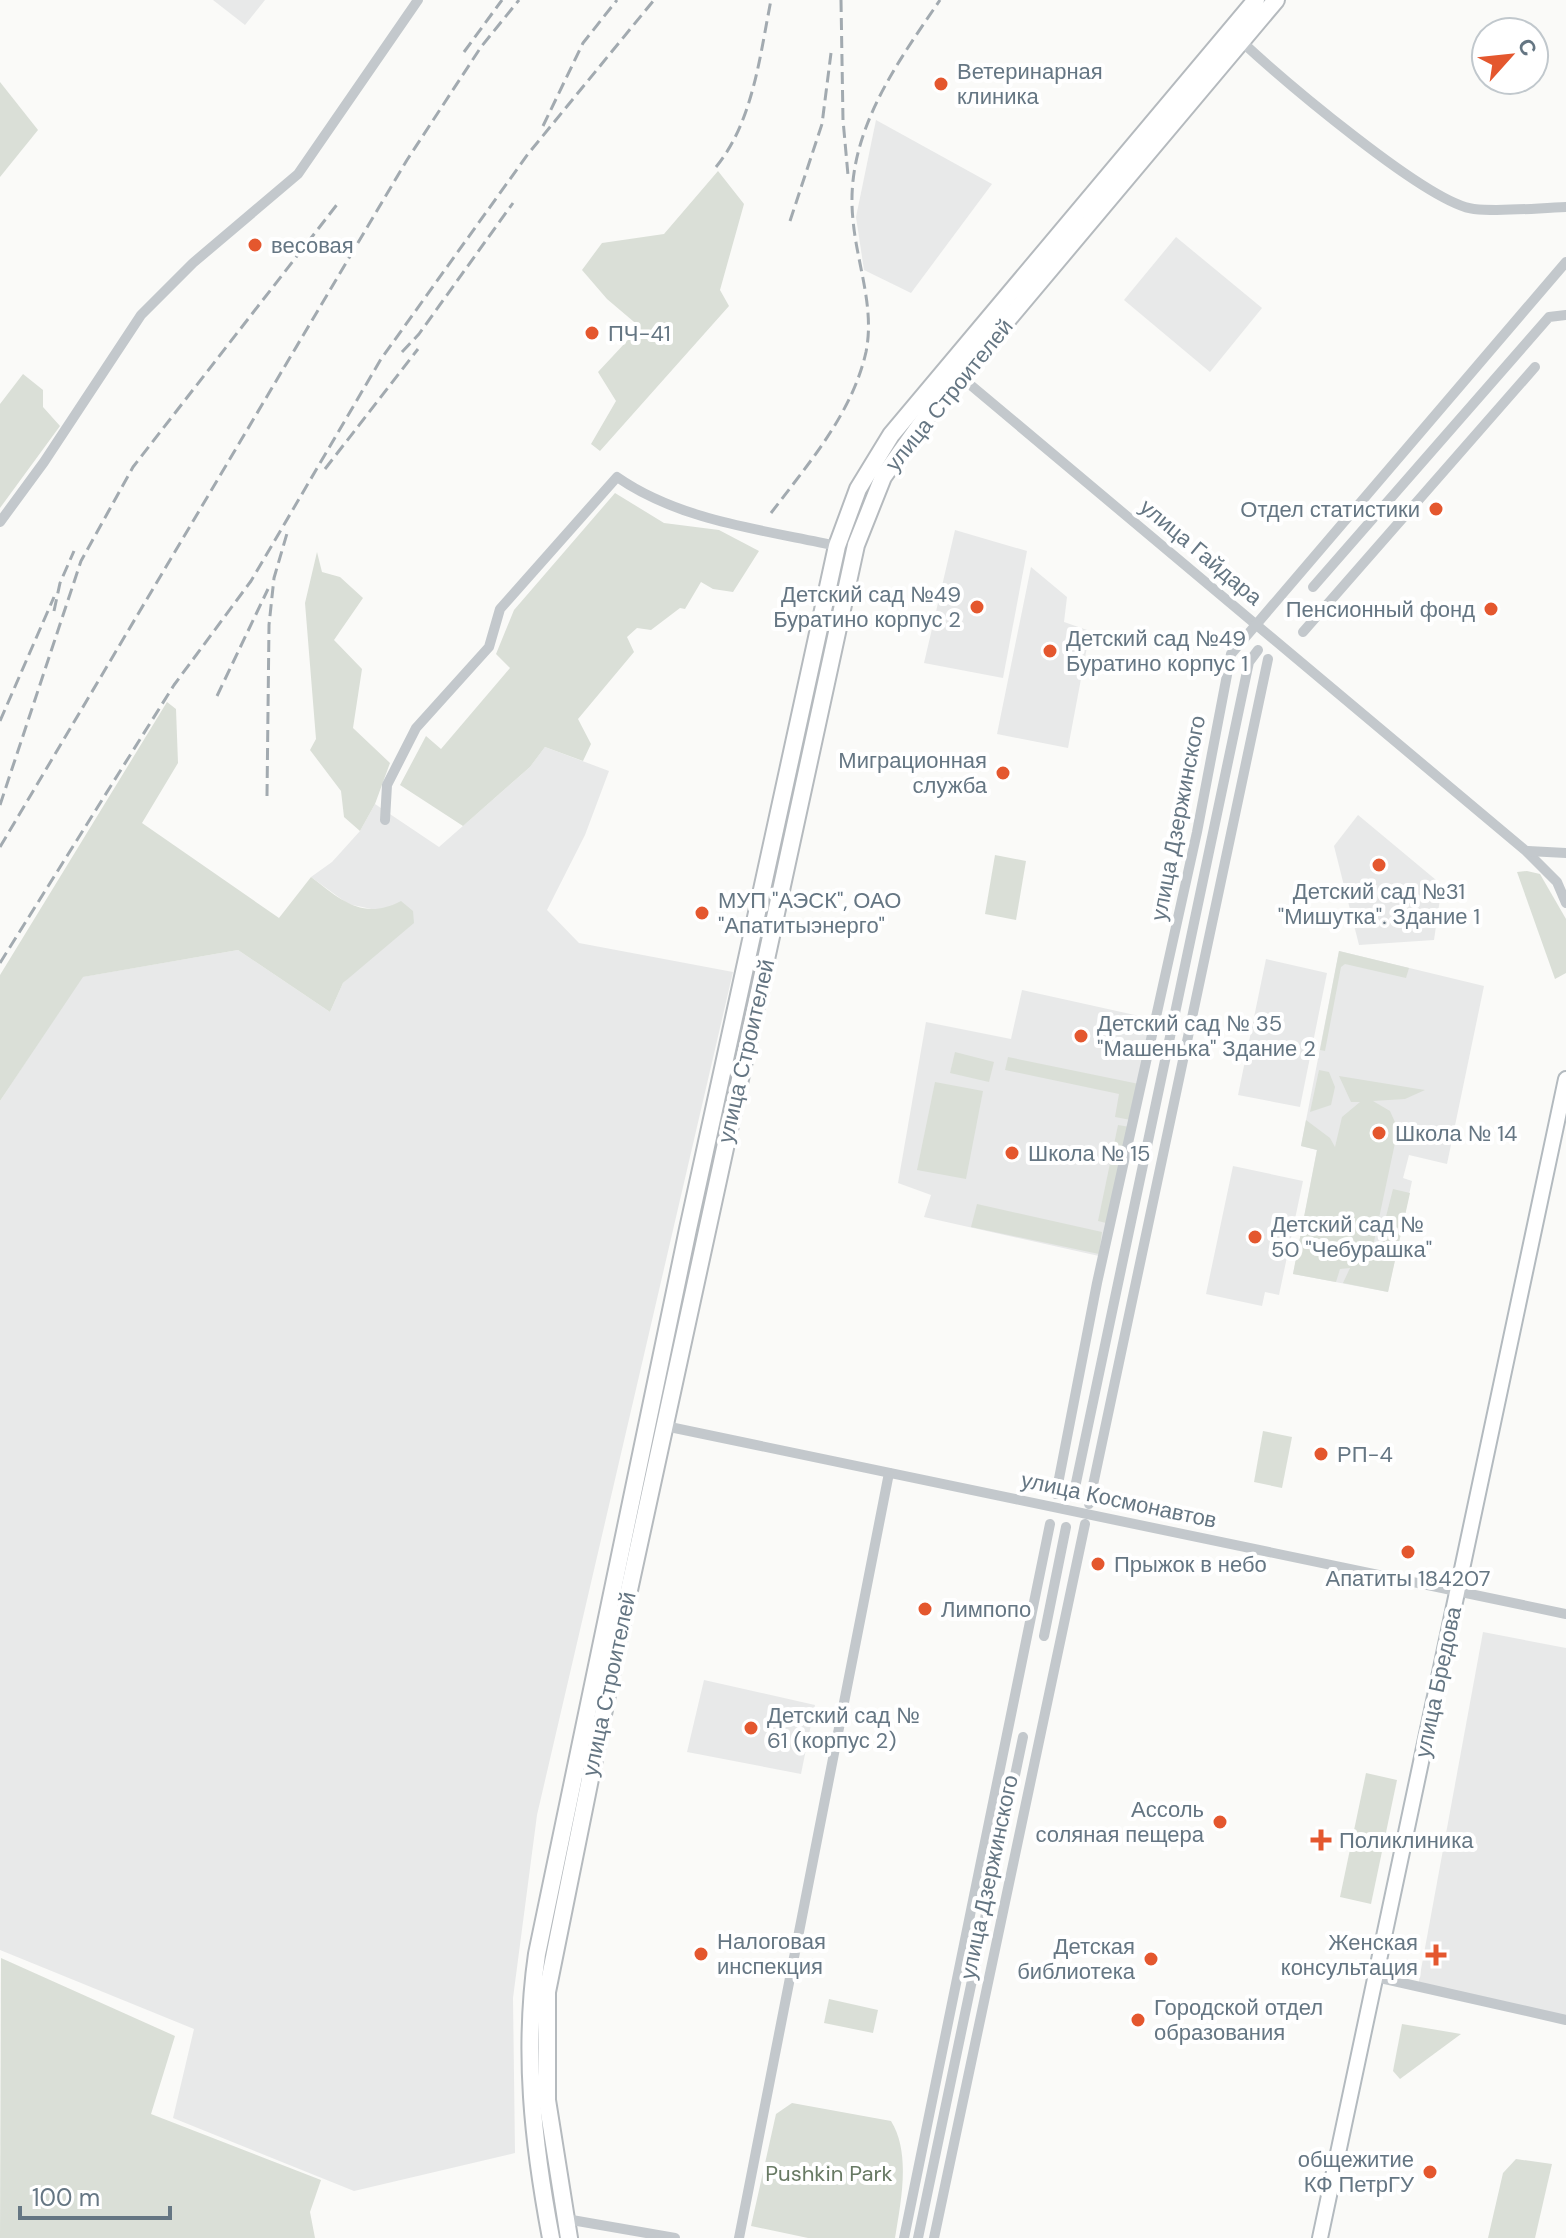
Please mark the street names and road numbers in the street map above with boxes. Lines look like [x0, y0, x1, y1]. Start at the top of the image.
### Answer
street label: улица Строителей [879, 313, 1019, 477]
street label: улица Гайдара [1134, 492, 1269, 612]
street label: улица Дзержинского [1144, 713, 1212, 923]
street label: улица Строителей [711, 956, 781, 1146]
street label: улица Космонавтов [1019, 1465, 1219, 1535]
street label: улица Строителей [575, 1589, 643, 1779]
street label: улица Бредова [1408, 1603, 1468, 1760]
street label: улица Дзержинского [953, 1772, 1025, 1982]

